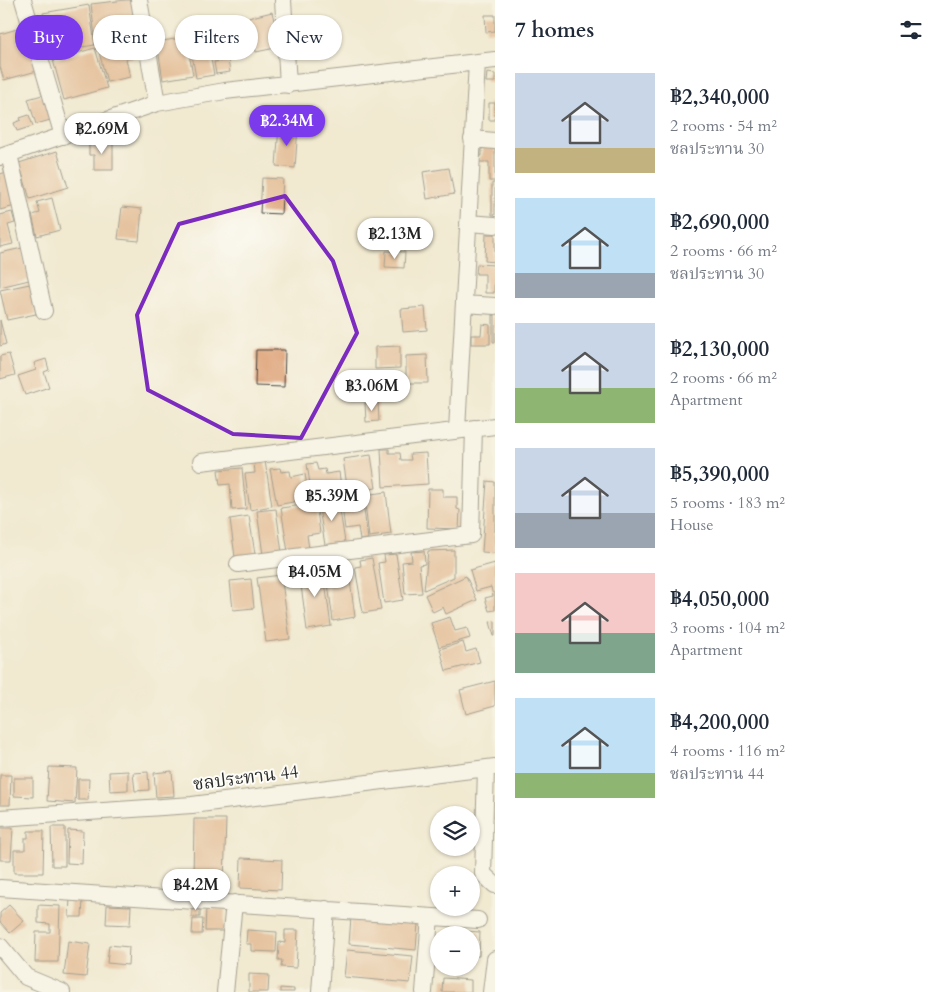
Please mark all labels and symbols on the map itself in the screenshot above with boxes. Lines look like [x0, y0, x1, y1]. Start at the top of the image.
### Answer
pin: ฿2.34M [246, 104, 328, 147]
pin: ฿2.69M [61, 112, 143, 155]
pin: ฿2.13M [354, 218, 436, 260]
pin: ฿3.06M [331, 370, 413, 412]
pin: ฿5.39M [291, 480, 373, 522]
pin: ฿4.05M [274, 556, 356, 598]
street label: ชลประทาน 44 [192, 759, 300, 797]
pin: ฿4.2M [161, 868, 231, 911]

